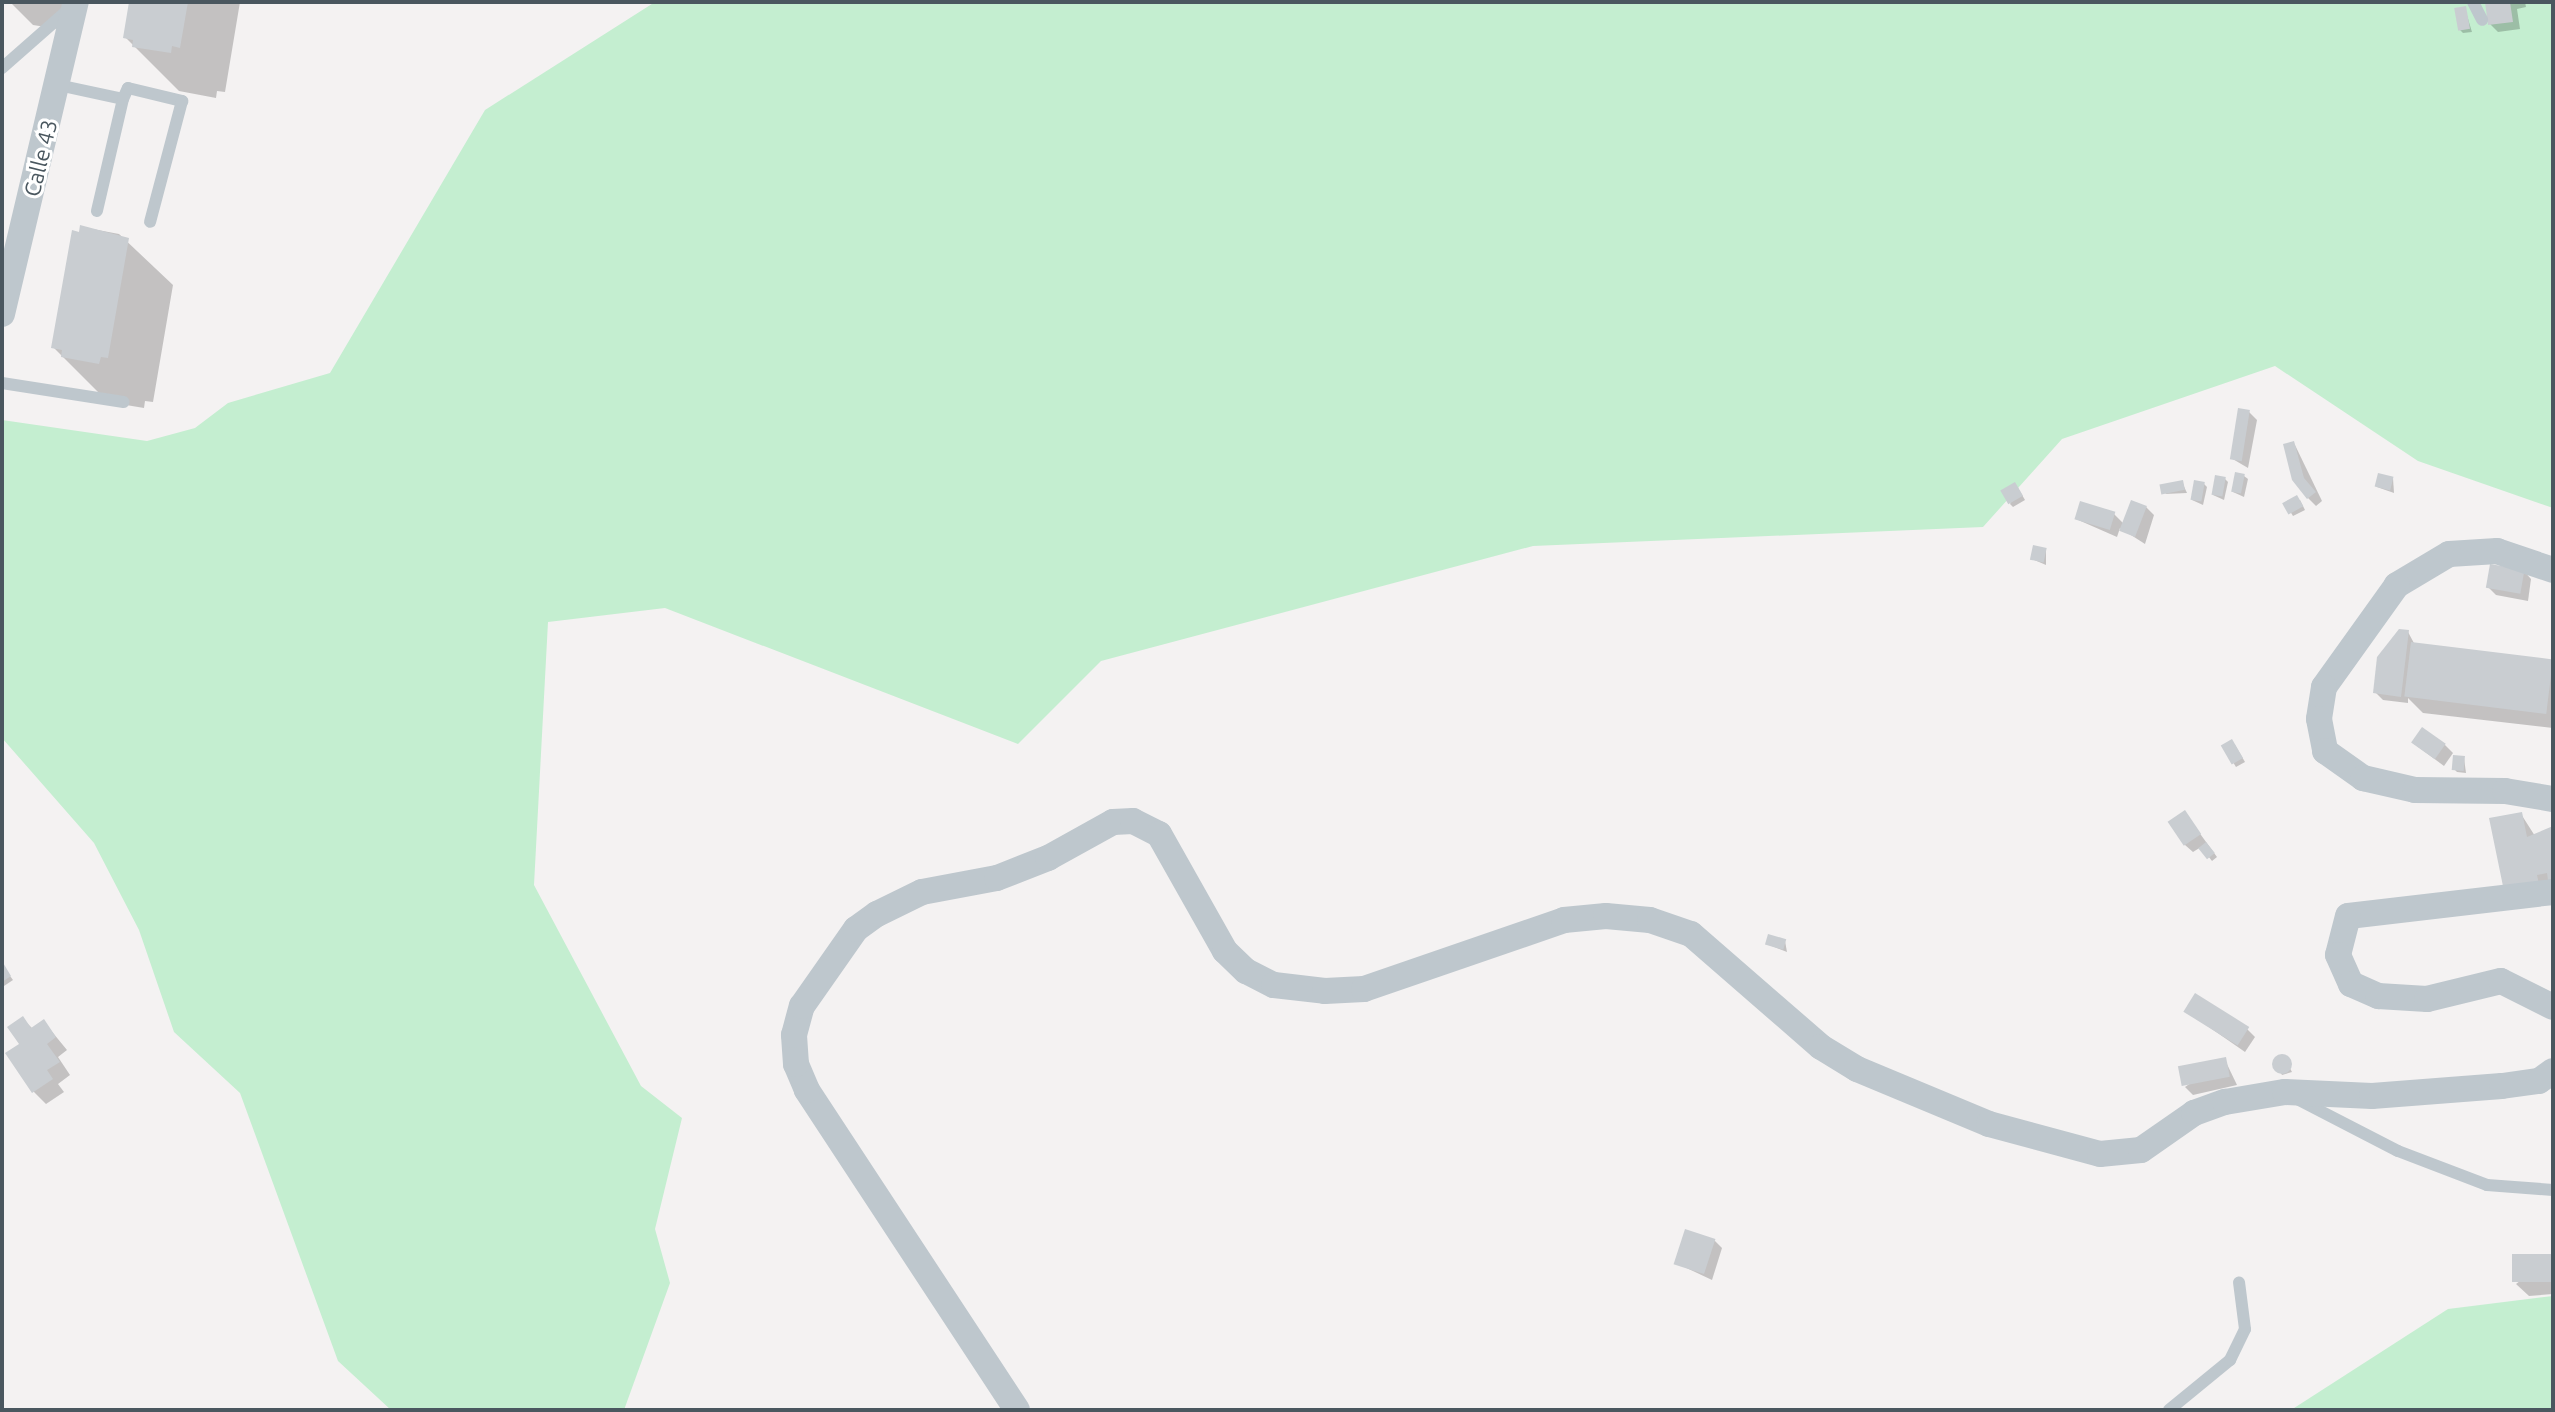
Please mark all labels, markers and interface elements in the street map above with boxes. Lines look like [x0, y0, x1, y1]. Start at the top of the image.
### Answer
street label: Calle 43 [18, 117, 62, 199]

